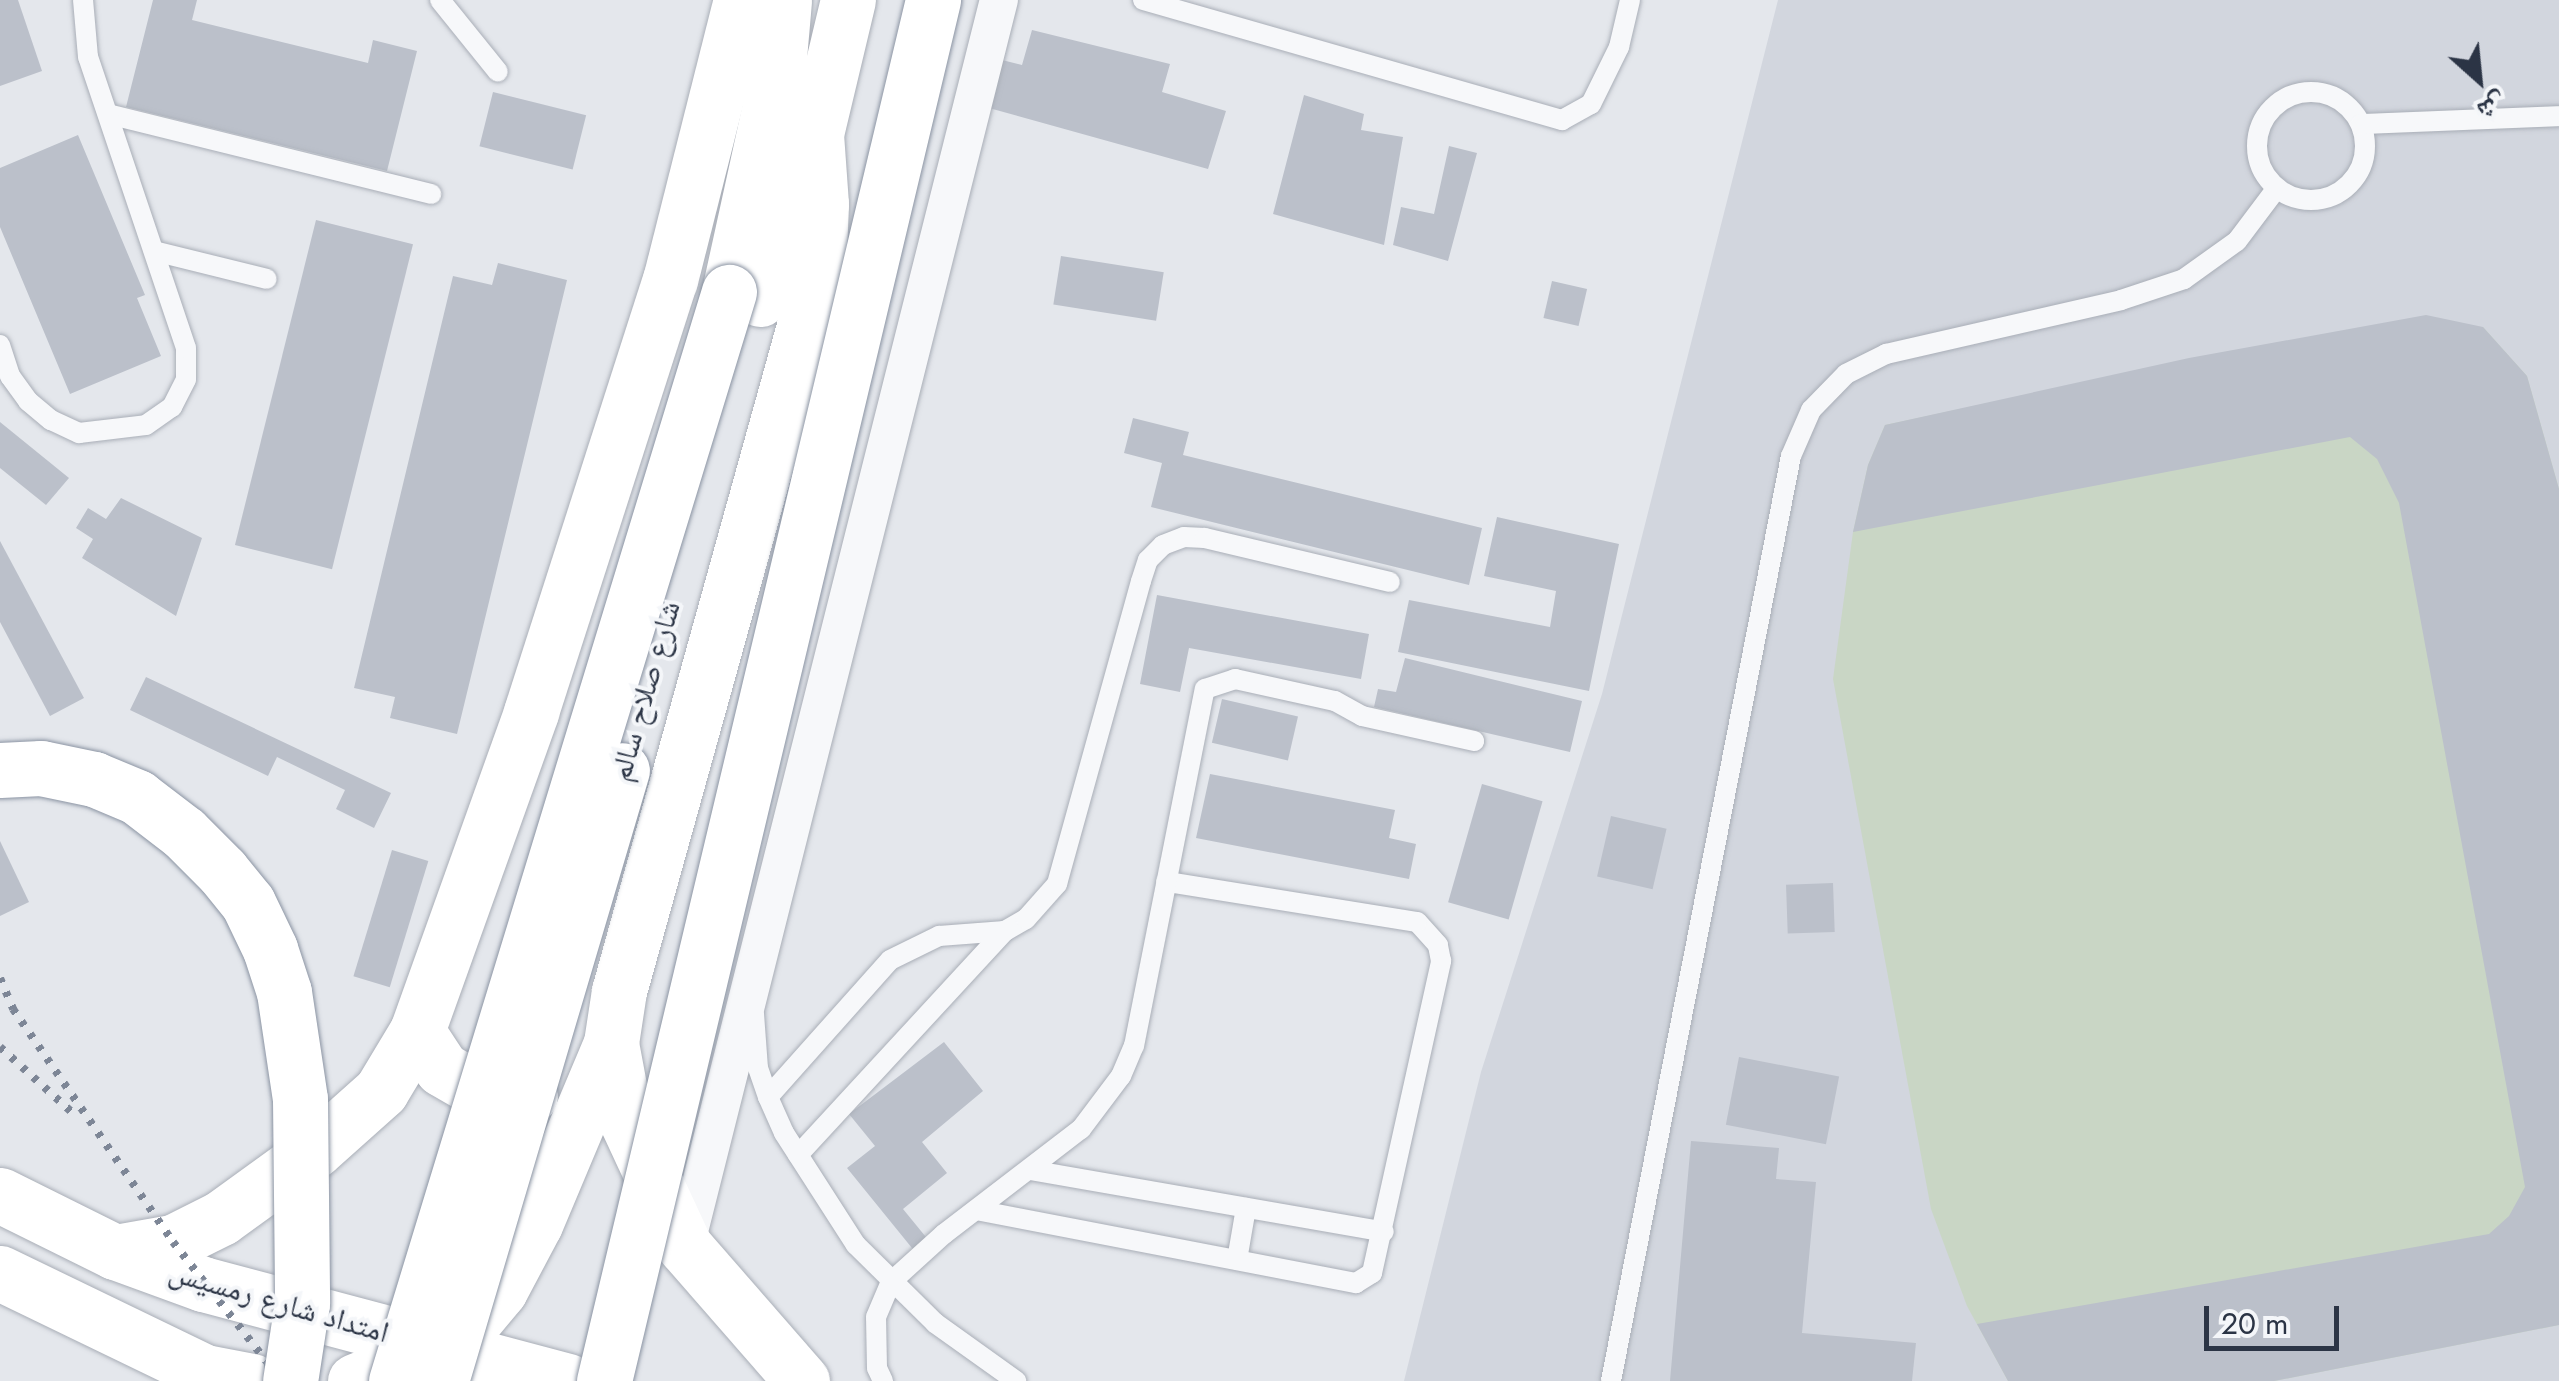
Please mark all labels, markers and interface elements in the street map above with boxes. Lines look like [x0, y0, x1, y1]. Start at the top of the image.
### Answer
north arrow [2429, 30, 2529, 130]
text: ش [2470, 82, 2515, 132]
street label: شارع صلاح سالم [602, 597, 688, 785]
street label: امتداد شارع رمسيس [165, 1253, 393, 1351]
scale bar [2209, 1286, 2344, 1348]
text: 20 m [2221, 1302, 2288, 1345]

